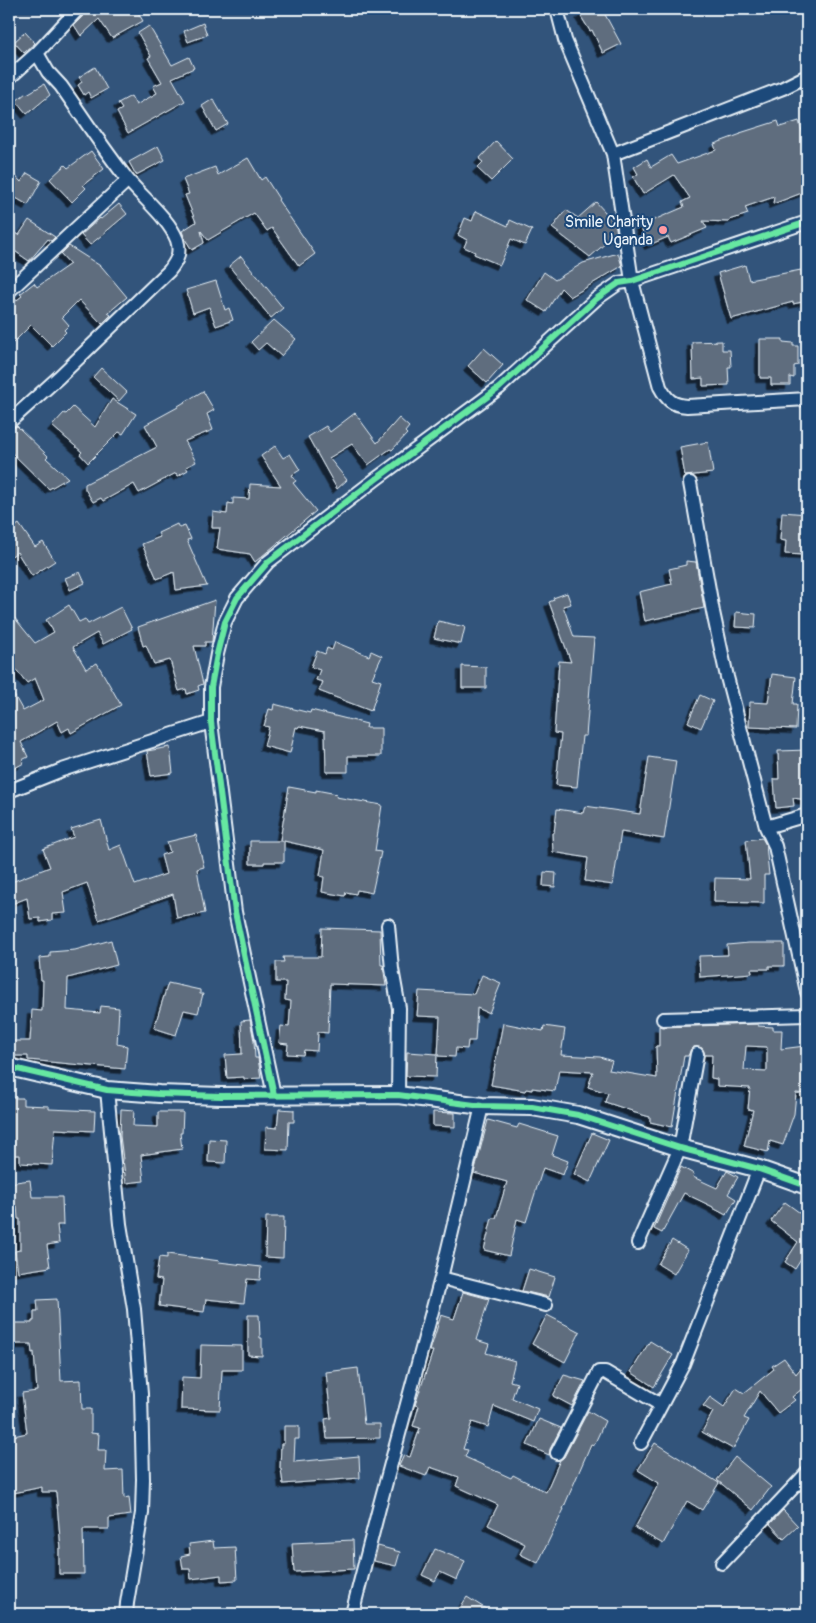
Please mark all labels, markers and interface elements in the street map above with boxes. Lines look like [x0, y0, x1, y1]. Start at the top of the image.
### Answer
place label: Smile Charity Uganda [565, 212, 653, 250]
marker: Smile Charity Uganda [657, 224, 669, 236]

